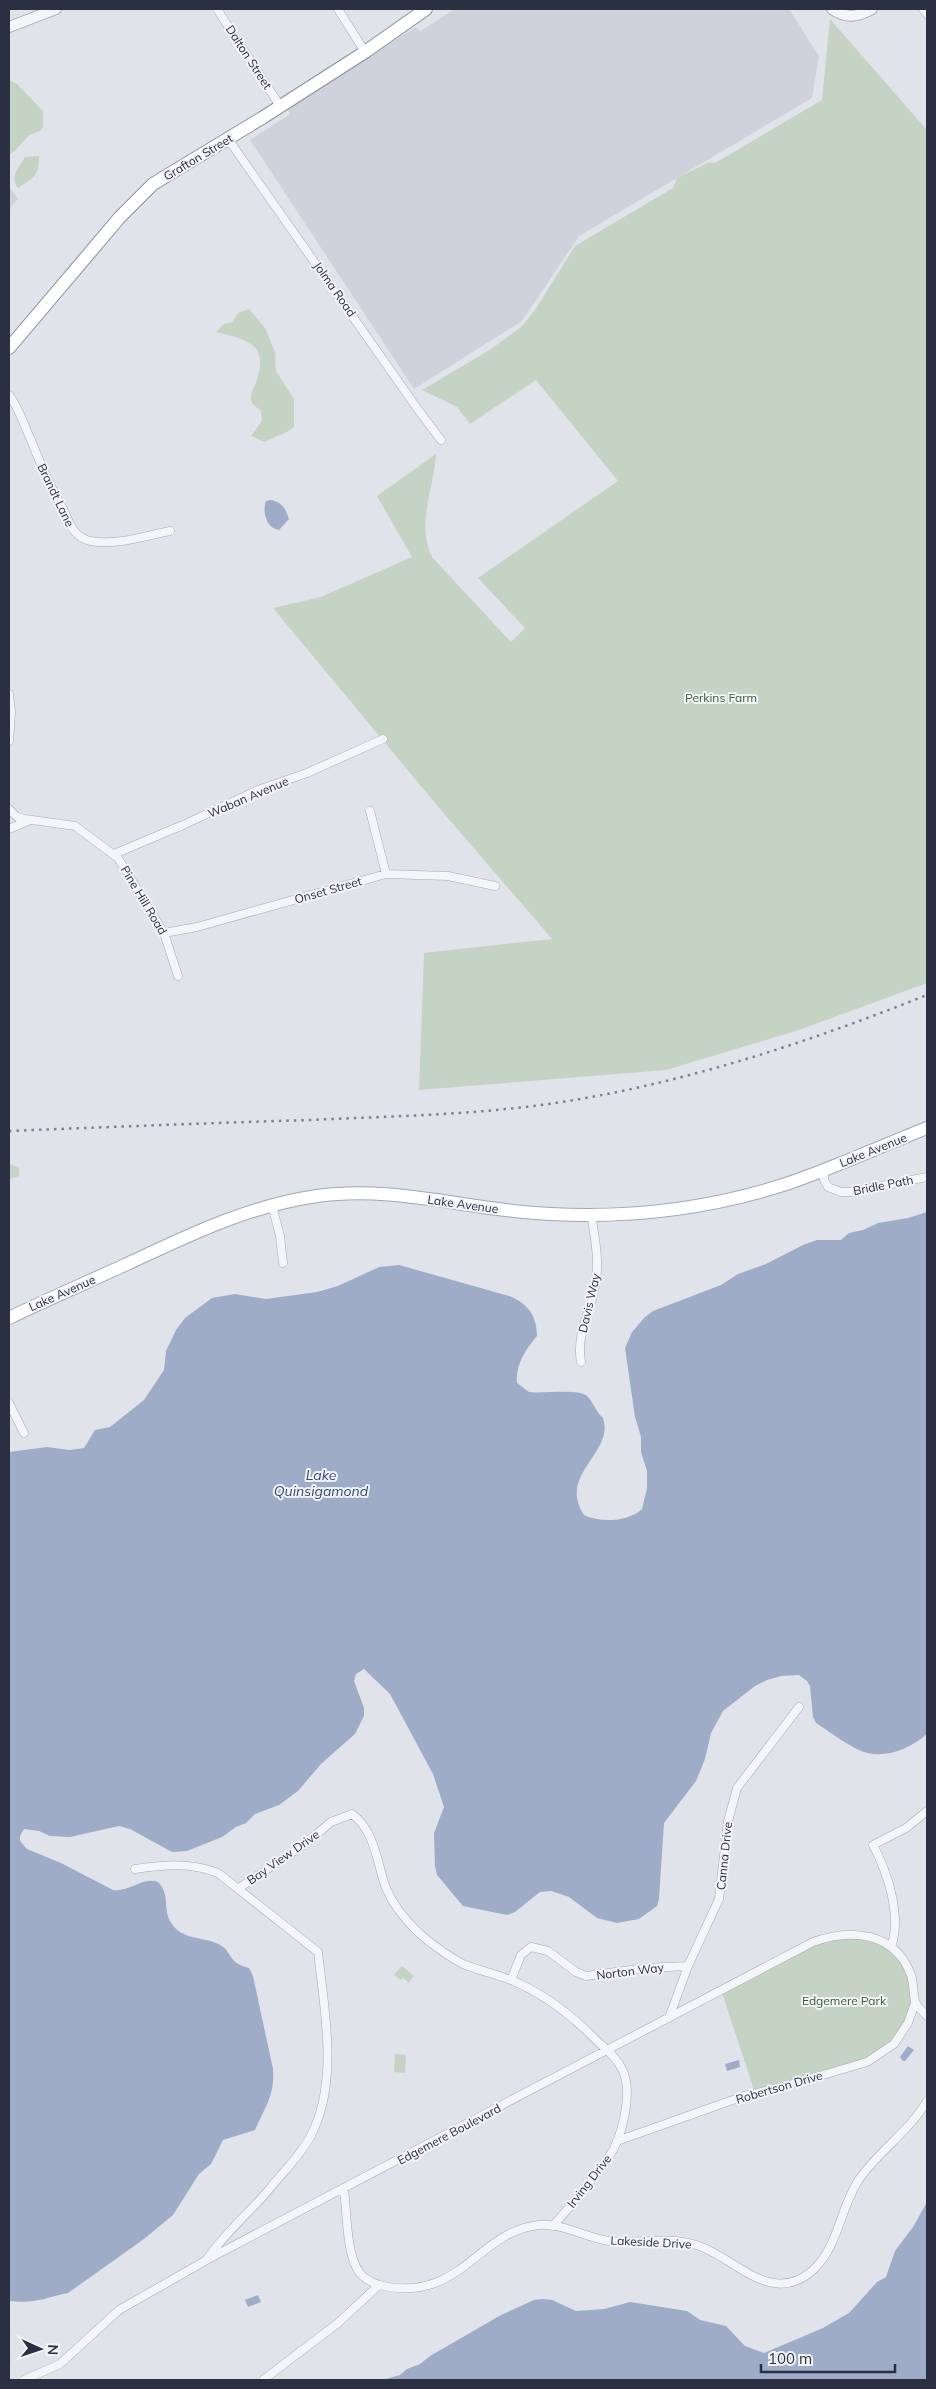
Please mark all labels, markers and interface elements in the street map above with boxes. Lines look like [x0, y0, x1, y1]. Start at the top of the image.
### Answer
street label: Dalton Street [223, 22, 275, 92]
street label: Grafton Street [161, 130, 235, 184]
street label: Jolma Road [311, 259, 359, 319]
street label: Brandt Lane [34, 461, 78, 529]
park label: Perkins Farm [685, 690, 757, 705]
street label: Waban Avenue [205, 773, 291, 821]
street label: Pine Hill Road [118, 863, 170, 937]
street label: Onset Street [293, 873, 363, 907]
street label: Lake Avenue [837, 1130, 909, 1170]
street label: Bridle Path [852, 1172, 914, 1198]
street label: Lake Avenue [427, 1192, 499, 1216]
street label: Davis Way [575, 1271, 603, 1334]
street label: Lake Avenue [26, 1272, 98, 1314]
water label: Lake Quinsigamond [274, 1466, 369, 1500]
street label: Canna Drive [713, 1821, 735, 1891]
street label: Bay View Drive [244, 1826, 322, 1888]
street label: Norton Way [595, 1959, 665, 1983]
park label: Edgemere Park [802, 1993, 887, 2008]
street label: Robertson Drive [734, 2067, 824, 2107]
street label: Edgemere Boulevard [395, 2100, 503, 2168]
street label: Irving Drive [564, 2151, 614, 2211]
street label: Lakeside Drive [610, 2232, 692, 2252]
north arrow [15, 2324, 65, 2374]
scale bar [761, 2342, 895, 2374]
text: N [44, 2344, 62, 2355]
text: 100 m [768, 2349, 812, 2368]

